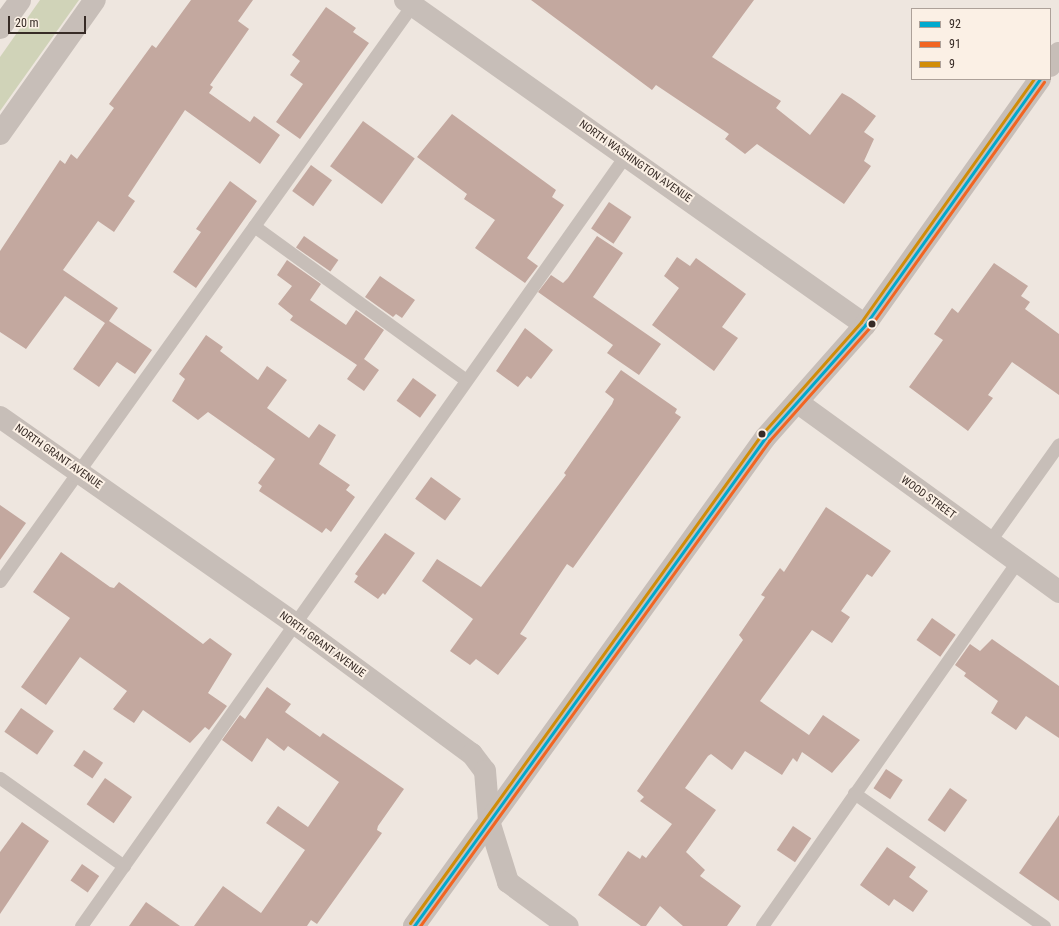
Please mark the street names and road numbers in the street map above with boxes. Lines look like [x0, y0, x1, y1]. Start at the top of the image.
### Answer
street label: NORTH WASHINGTON AVENUE [576, 118, 694, 206]
street label: NORTH GRANT AVENUE [12, 422, 104, 492]
street label: WOOD STREET [898, 474, 958, 522]
street label: NORTH GRANT AVENUE [276, 609, 368, 681]

